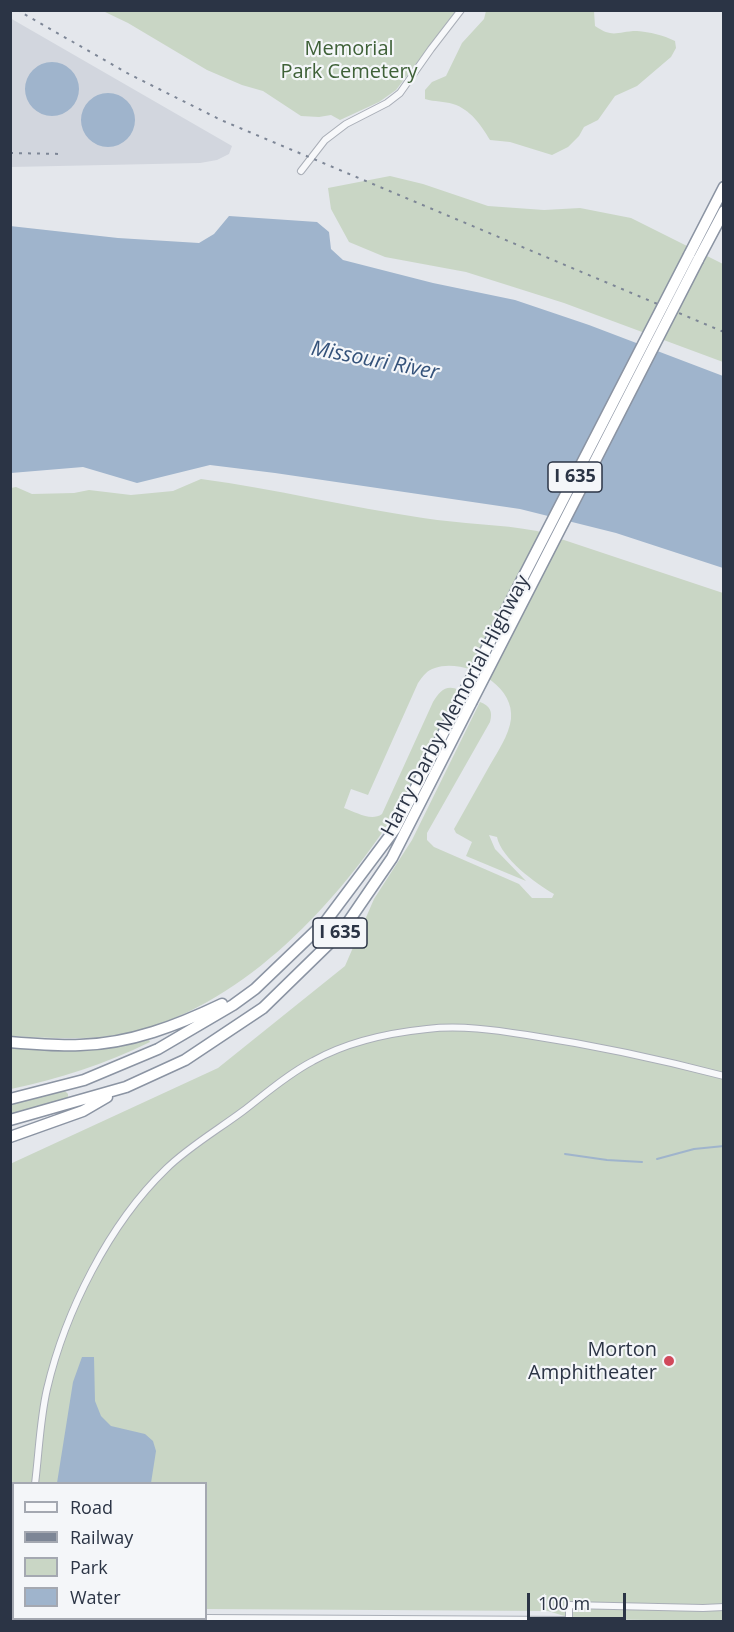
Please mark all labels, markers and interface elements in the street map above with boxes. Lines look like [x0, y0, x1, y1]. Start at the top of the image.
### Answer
park label: Memorial Park Cemetery [280, 37, 418, 84]
water label: Missouri River [309, 336, 441, 386]
road number: I 635 [548, 462, 602, 492]
street label: Harry Darby Memorial Highway [377, 571, 535, 841]
road number: I 635 [313, 918, 367, 948]
place label: Morton Amphitheater [528, 1338, 657, 1385]
marker: Morton Amphitheater [662, 1354, 676, 1368]
legend [12, 1482, 207, 1620]
text: Road [70, 1495, 113, 1519]
text: Railway [70, 1525, 133, 1549]
text: Park [70, 1555, 108, 1579]
scale bar [530, 1581, 629, 1619]
text: Water [70, 1585, 121, 1609]
text: 100 m [538, 1591, 590, 1615]

